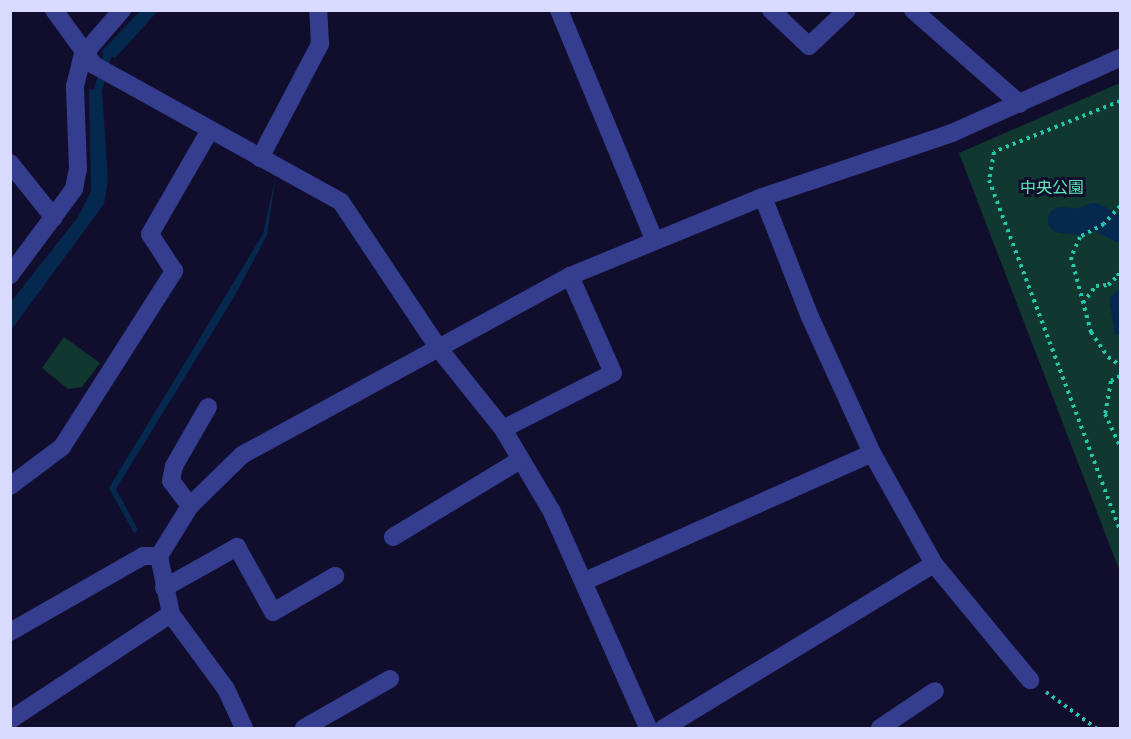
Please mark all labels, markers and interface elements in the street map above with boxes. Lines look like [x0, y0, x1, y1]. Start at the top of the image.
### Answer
park label: 中央公園 [1020, 178, 1084, 198]

